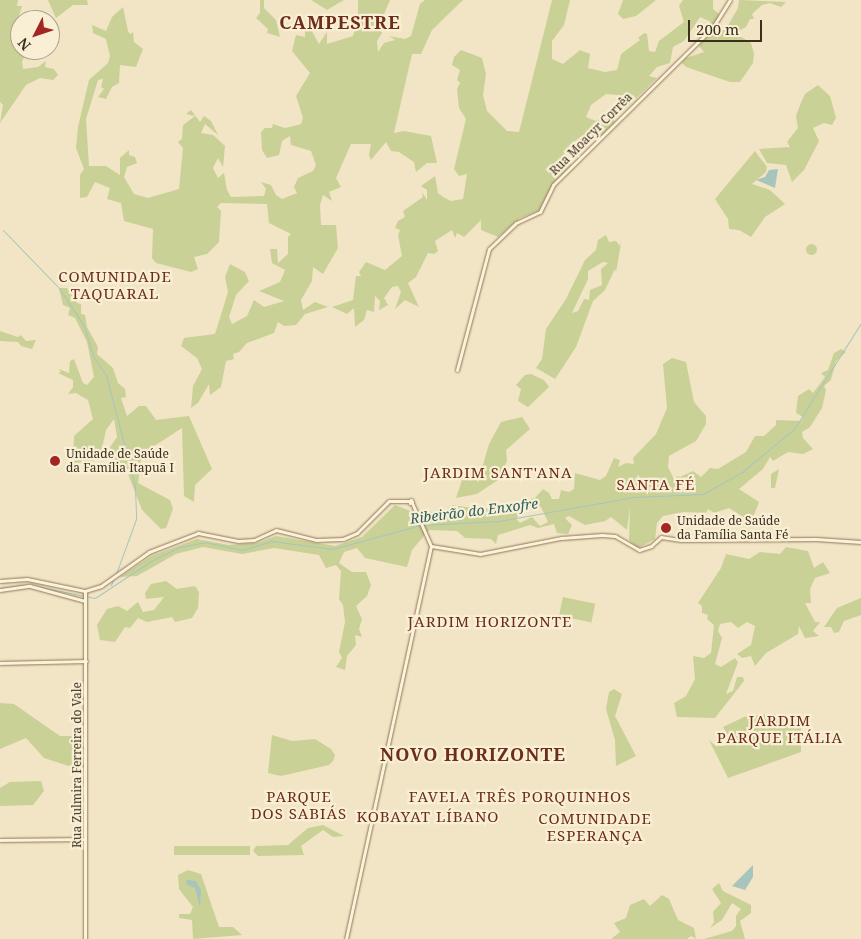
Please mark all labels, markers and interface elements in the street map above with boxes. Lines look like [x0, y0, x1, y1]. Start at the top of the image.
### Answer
north arrow [10, 10, 60, 60]
scale bar [691, 10, 765, 42]
district label: CAMPESTRE [278, 11, 402, 33]
text: 200 m [696, 19, 739, 39]
text: N [13, 34, 35, 55]
street label: Rua Moacyr Corrêa [547, 90, 635, 178]
district label: COMUNIDADE TAQUARAL [57, 267, 173, 302]
place label: Unidade de Saúde da Família Itapuã I [66, 447, 174, 475]
marker: Unidade de Saúde da Família Itapuã I [48, 454, 62, 468]
district label: JARDIM SANT'ANA [422, 464, 574, 482]
district label: SANTA FÉ [616, 476, 696, 494]
water label: Ribeirão do Enxofre [409, 495, 539, 527]
place label: Unidade de Saúde da Família Santa Fé [677, 514, 788, 542]
marker: Unidade de Saúde da Família Santa Fé [659, 521, 673, 535]
district label: JARDIM HORIZONTE [406, 613, 574, 631]
street label: Rua Zulmira Ferreira do Vale [70, 682, 84, 848]
district label: JARDIM PARQUE ITÁLIA [715, 711, 845, 746]
district label: NOVO HORIZONTE [378, 743, 568, 765]
district label: PARQUE DOS SABIÁS [249, 787, 349, 822]
district label: FAVELA TRÊS PORQUINHOS [406, 788, 634, 806]
district label: KOBAYAT LÍBANO [355, 808, 501, 826]
district label: COMUNIDADE ESPERANÇA [537, 809, 653, 844]

